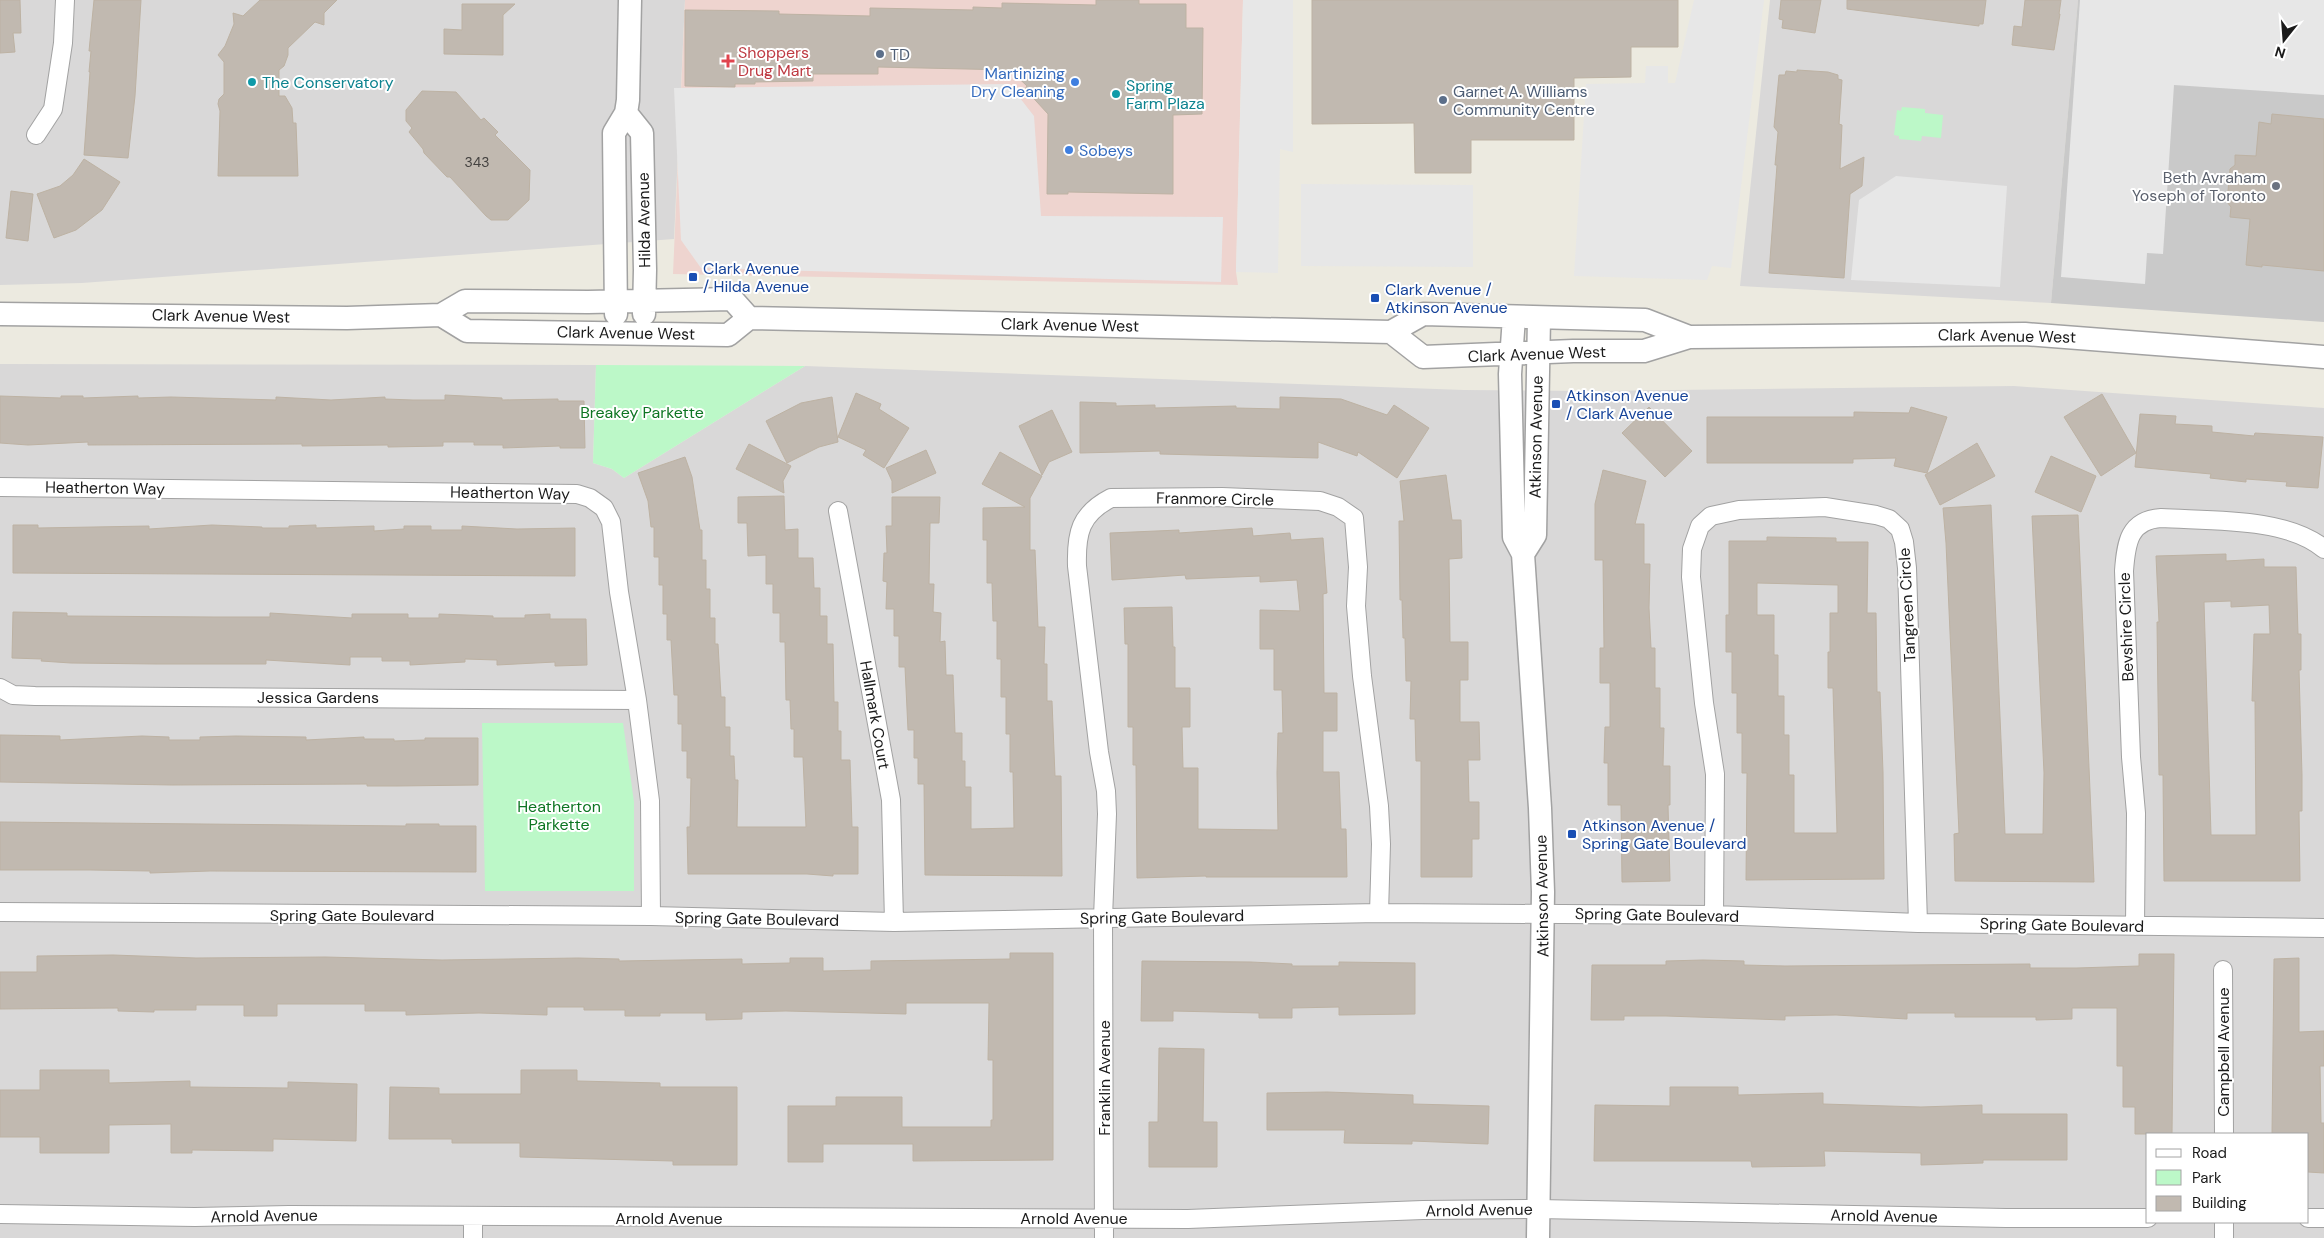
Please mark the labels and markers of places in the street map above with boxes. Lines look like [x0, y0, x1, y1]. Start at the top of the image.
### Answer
place label: Shoppers Drug Mart [738, 42, 812, 81]
place label: TD [890, 44, 910, 65]
marker: TD [874, 48, 886, 60]
marker: Shoppers Drug Mart [722, 55, 734, 67]
place label: Martinizing Dry Cleaning [971, 63, 1065, 102]
place label: The Conservatory [262, 72, 394, 93]
place label: Spring Farm Plaza [1126, 75, 1205, 114]
marker: The Conservatory [246, 76, 258, 88]
marker: Martinizing Dry Cleaning [1069, 76, 1081, 88]
place label: Garnet A. Williams Community Centre [1453, 81, 1595, 120]
marker: Spring Farm Plaza [1110, 88, 1122, 100]
marker: Garnet A. Williams Community Centre [1437, 94, 1449, 106]
place label: Sobeys [1079, 140, 1133, 161]
marker: Sobeys [1063, 144, 1075, 156]
place label: Beth Avraham Yoseph of Toronto [2132, 167, 2266, 206]
marker: Beth Avraham Yoseph of Toronto [2270, 180, 2282, 192]
place label: Clark Avenue / Hilda Avenue [703, 258, 809, 297]
marker: Clark Avenue / Hilda Avenue [687, 271, 699, 283]
place label: Clark Avenue / Atkinson Avenue [1385, 279, 1508, 318]
marker: Clark Avenue / Atkinson Avenue [1369, 292, 1381, 304]
place label: Atkinson Avenue / Clark Avenue [1566, 385, 1689, 424]
marker: Atkinson Avenue / Clark Avenue [1550, 398, 1562, 410]
place label: Atkinson Avenue / Spring Gate Boulevard [1582, 815, 1746, 854]
marker: Atkinson Avenue / Spring Gate Boulevard [1566, 828, 1578, 840]

